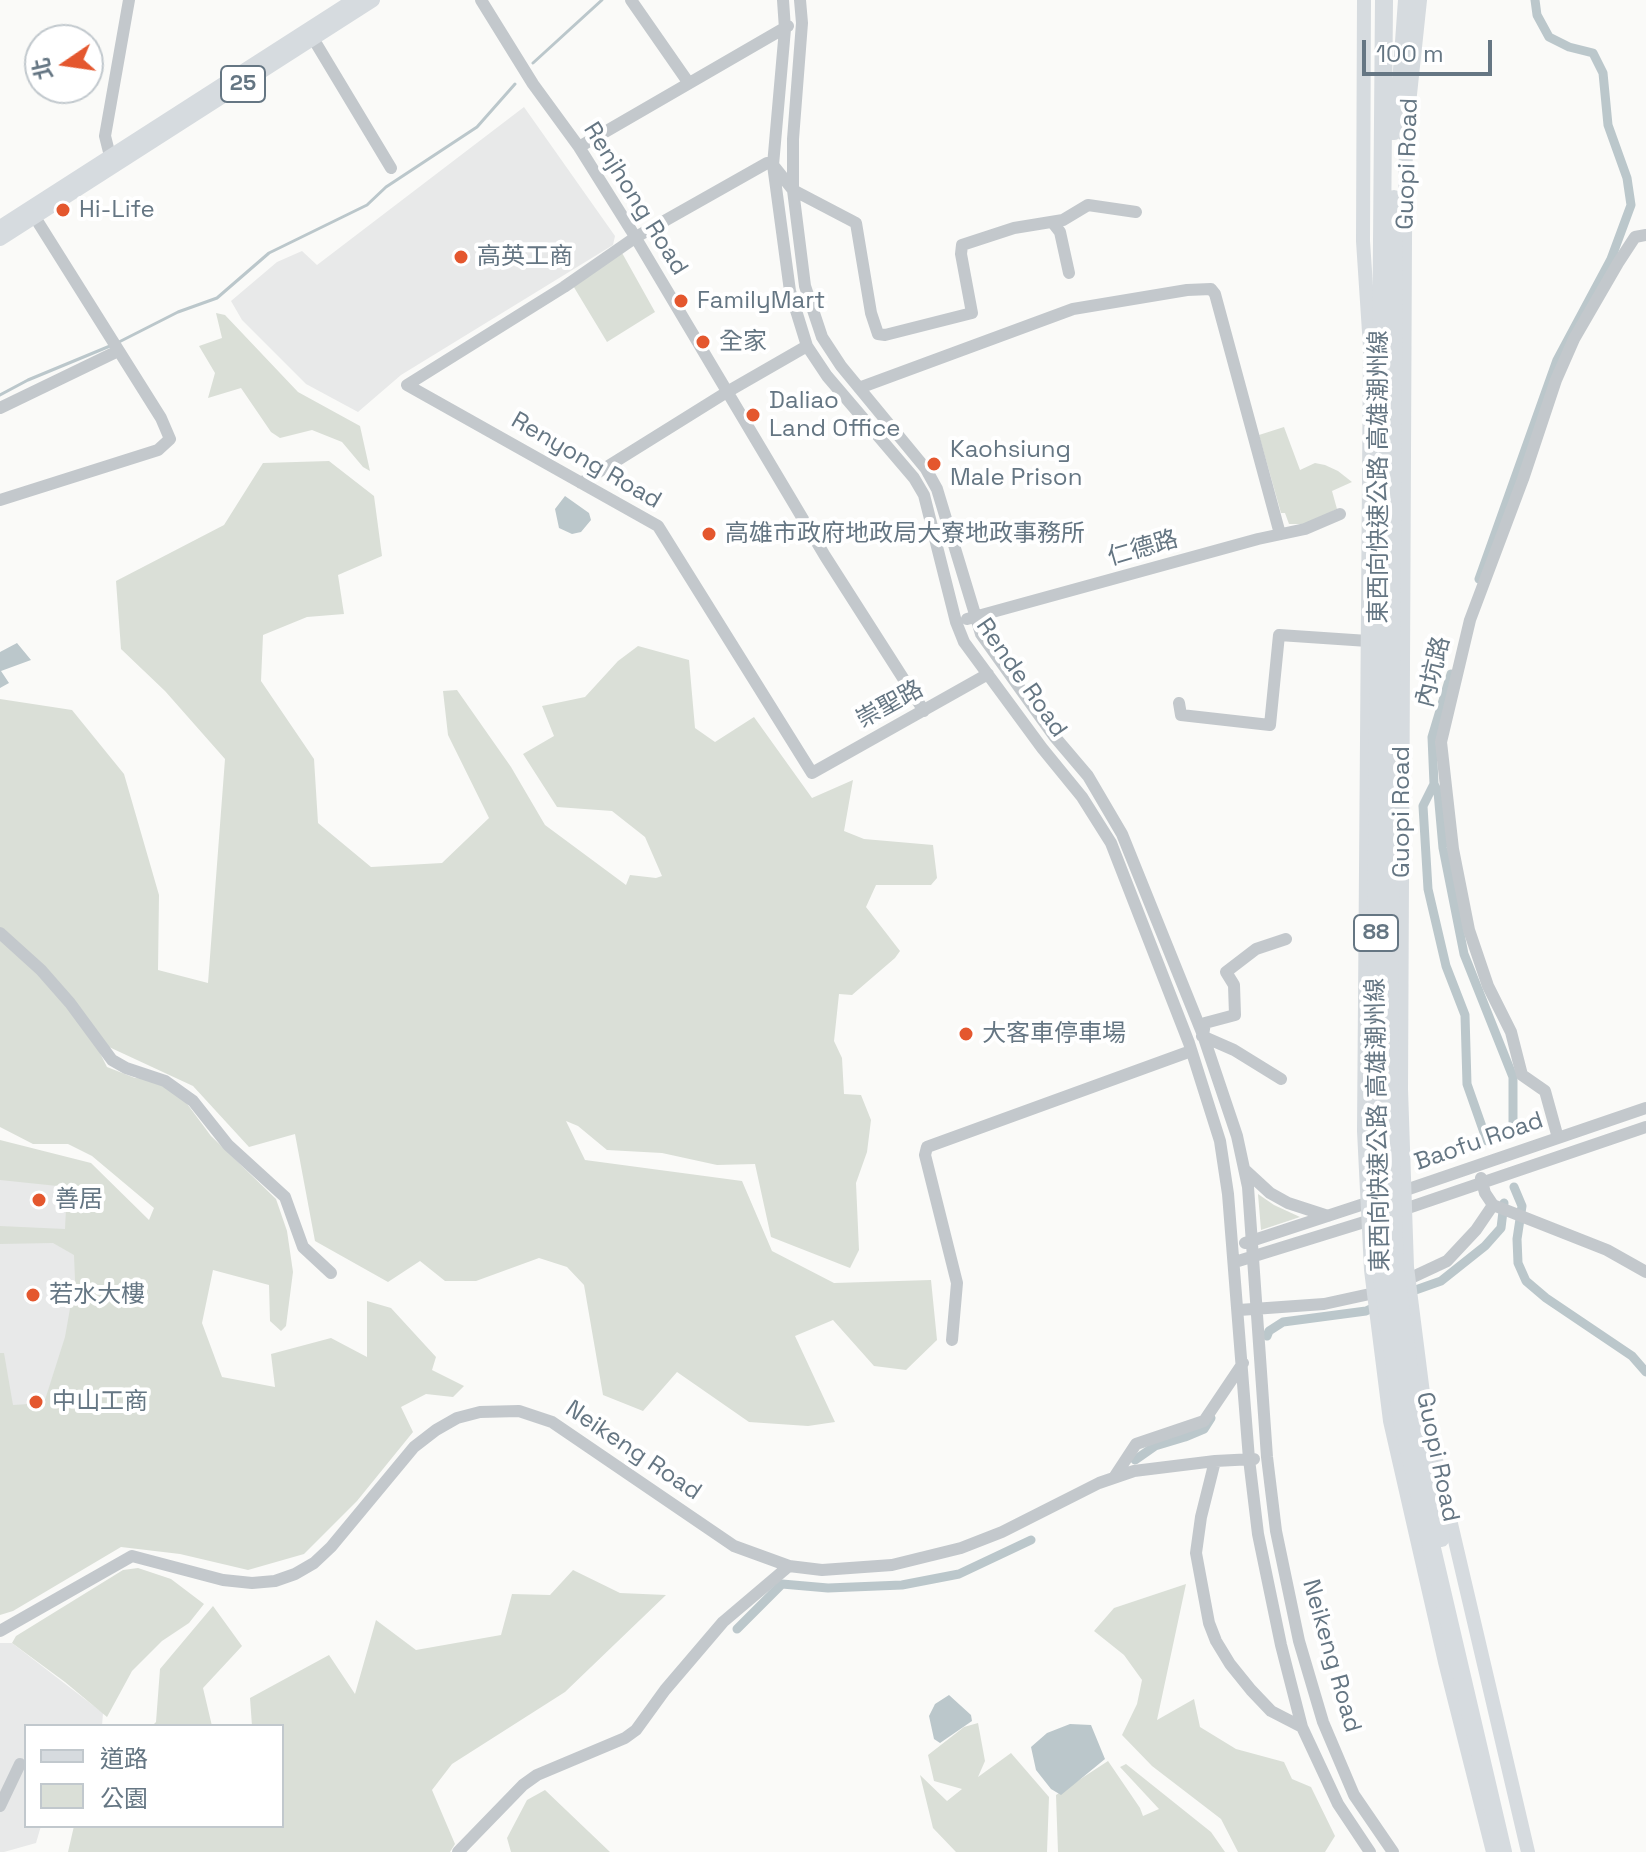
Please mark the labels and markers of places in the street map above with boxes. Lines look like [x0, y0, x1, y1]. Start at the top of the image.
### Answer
place label: Hi-Life [79, 196, 155, 224]
marker: Hi-Life [54, 201, 72, 219]
place label: 高英工商 [477, 243, 573, 271]
marker: 高英工商 [452, 248, 470, 266]
place label: FamilyMart [697, 287, 825, 315]
marker: FamilyMart [672, 292, 690, 310]
place label: 全家 [719, 328, 767, 356]
marker: 全家 [694, 333, 712, 351]
place label: Daliao Land Office [769, 387, 900, 443]
marker: Daliao Land Office [744, 406, 762, 424]
place label: Kaohsiung Male Prison [950, 436, 1082, 492]
marker: Kaohsiung Male Prison [925, 455, 943, 473]
place label: 高雄市政府地政局大寮地政事務所 [725, 520, 1085, 548]
marker: 高雄市政府地政局大寮地政事務所 [700, 525, 718, 543]
place label: 大客車停車場 [982, 1020, 1126, 1048]
marker: 大客車停車場 [957, 1025, 975, 1043]
place label: 善居 [55, 1186, 103, 1214]
marker: 善居 [30, 1191, 48, 1209]
place label: 若水大樓 [49, 1281, 145, 1309]
marker: 若水大樓 [24, 1286, 42, 1304]
place label: 中山工商 [52, 1388, 148, 1416]
marker: 中山工商 [27, 1393, 45, 1411]

